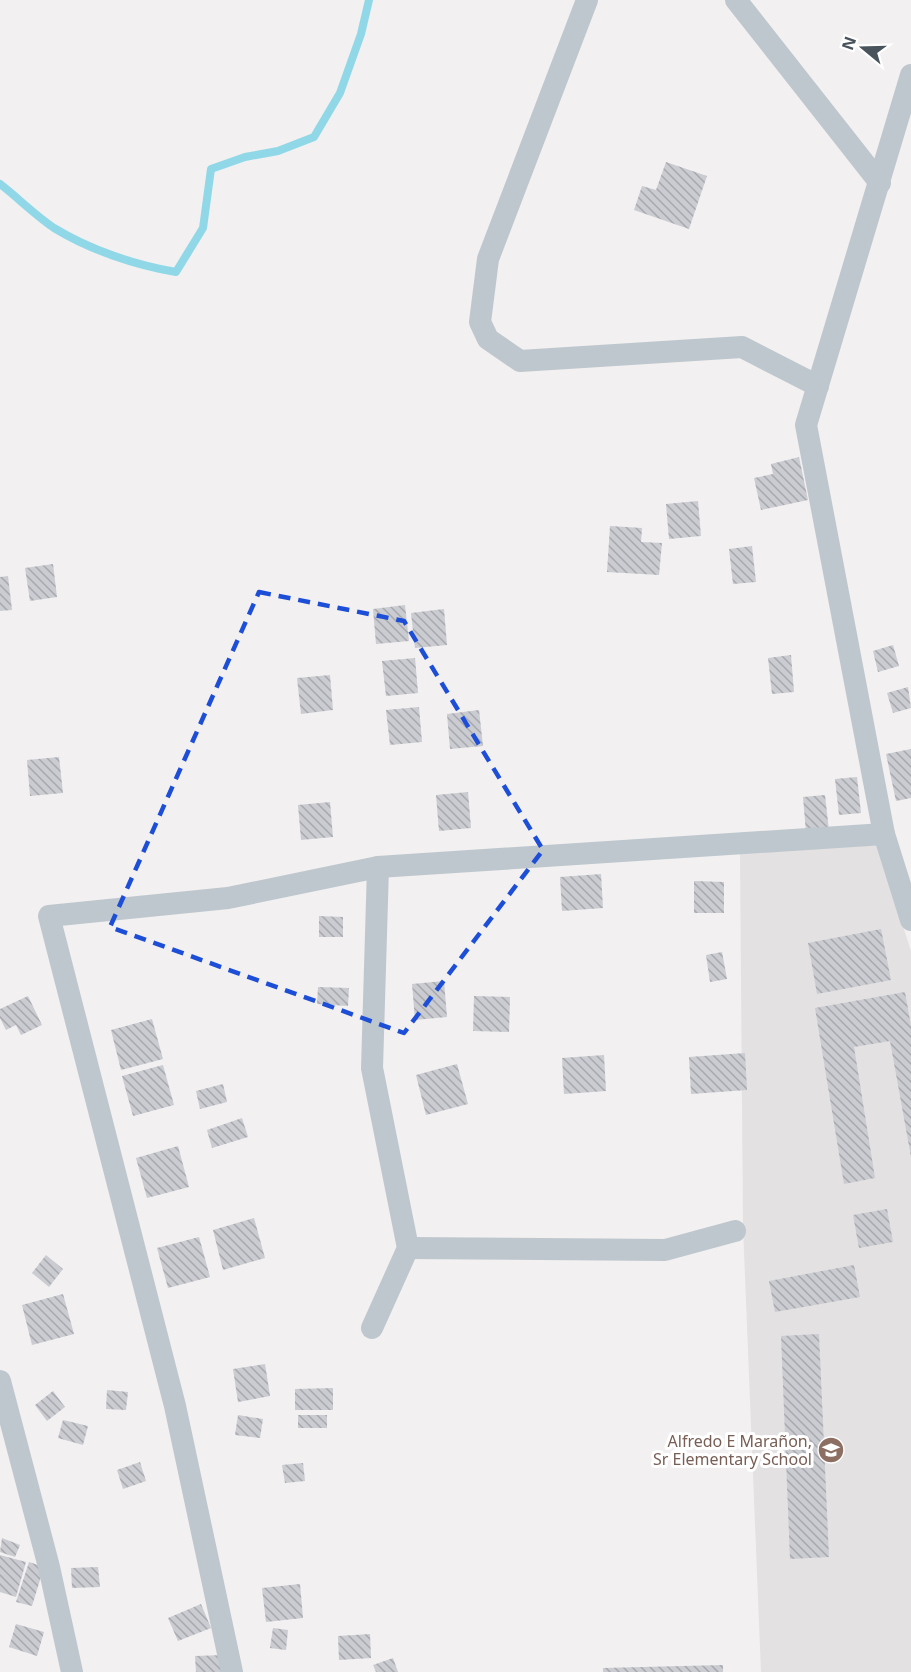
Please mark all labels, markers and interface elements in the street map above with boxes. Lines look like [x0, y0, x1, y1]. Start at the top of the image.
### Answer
north arrow [833, 18, 893, 78]
text: N [836, 33, 861, 53]
place label: Alfredo E Marañon, Sr Elementary School [653, 1430, 812, 1470]
school or university icon: Alfredo E Marañon, Sr Elementary School [816, 1435, 846, 1465]

